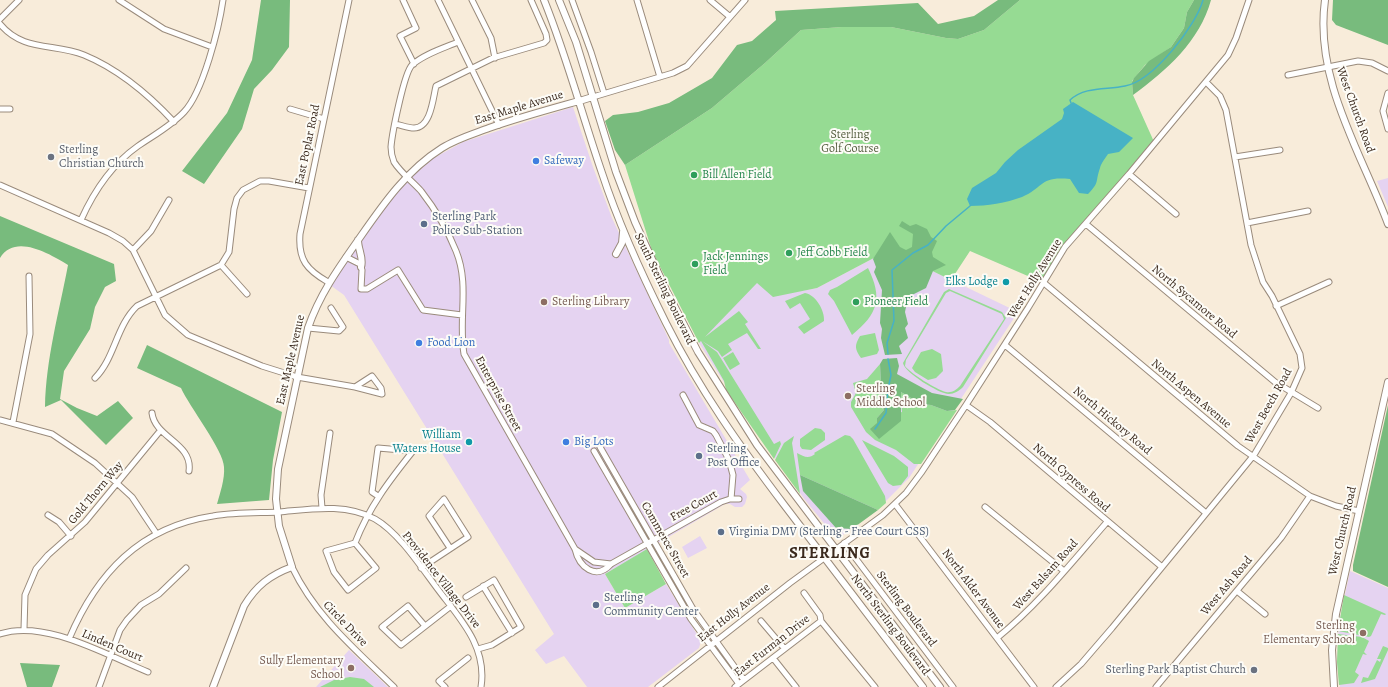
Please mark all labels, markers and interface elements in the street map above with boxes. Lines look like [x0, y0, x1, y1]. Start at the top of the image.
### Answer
street label: West Church Road [1333, 65, 1377, 155]
street label: East Maple Avenue [473, 88, 565, 128]
street label: East Poplar Road [292, 103, 324, 187]
park label: Sterling Golf Course [821, 128, 879, 156]
place label: Sterling Christian Church [59, 143, 144, 171]
marker: Sterling Christian Church [46, 152, 56, 162]
place label: Safeway [544, 154, 584, 168]
marker: Safeway [531, 156, 541, 166]
place label: Bill Allen Field [702, 168, 772, 182]
marker: Bill Allen Field [689, 170, 699, 180]
place label: Sterling Park Police Sub-Station [432, 210, 522, 238]
marker: Sterling Park Police Sub-Station [419, 219, 429, 229]
street label: South Sterling Boulevard [631, 231, 697, 347]
street label: West Holly Avenue [1005, 237, 1065, 321]
place label: Jeff Cobb Field [797, 246, 868, 260]
marker: Jeff Cobb Field [784, 248, 794, 258]
place label: Jack Jennings Field [703, 250, 768, 278]
marker: Jack Jennings Field [690, 259, 700, 269]
street label: North Sycamore Road [1148, 262, 1240, 342]
place label: Elks Lodge [945, 275, 998, 289]
marker: Elks Lodge [1001, 277, 1011, 287]
place label: Sterling Library [552, 295, 629, 309]
place label: Pioneer Field [864, 295, 928, 309]
marker: Sterling Library [539, 297, 549, 307]
marker: Pioneer Field [851, 297, 861, 307]
street label: East Maple Avenue [274, 314, 308, 406]
place label: Food Lion [427, 336, 475, 350]
marker: Food Lion [414, 338, 424, 348]
street label: Enterprise Street [471, 354, 525, 434]
street label: North Aspen Avenue [1148, 356, 1234, 432]
street label: West Beech Road [1242, 366, 1296, 446]
place label: Sterling Middle School [856, 382, 925, 410]
street label: North Hickory Road [1070, 384, 1154, 458]
marker: Sterling Middle School [843, 391, 853, 401]
place label: William Waters House [393, 428, 461, 456]
place label: Big Lots [574, 435, 614, 449]
marker: William Waters House [464, 437, 474, 447]
marker: Big Lots [561, 437, 571, 447]
street label: North Cypress Road [1029, 441, 1113, 515]
place label: Sterling Post Office [707, 442, 759, 470]
marker: Sterling Post Office [694, 451, 704, 461]
street label: Gold Thorn Way [65, 459, 127, 527]
street label: West Church Road [1326, 485, 1360, 577]
street label: Free Court [668, 487, 720, 525]
street label: Commerce Street [637, 499, 693, 581]
place label: Virginia DMV (Sterling - Free Court CSS) [729, 525, 929, 539]
marker: Virginia DMV (Sterling - Free Court CSS) [716, 527, 726, 537]
street label: Providence Village Drive [399, 529, 483, 631]
street label: West Balsam Road [1010, 537, 1082, 613]
district label: STERLING [789, 544, 871, 564]
street label: North Alder Avenue [938, 546, 1008, 632]
street label: West Ash Road [1198, 554, 1256, 618]
street label: Sterling Boulevard [873, 568, 939, 650]
street label: North Sterling Boulevard [847, 572, 933, 678]
street label: East Holly Avenue [695, 580, 773, 646]
place label: Sterling Community Center [604, 591, 699, 619]
street label: Circle Drive [320, 598, 370, 650]
marker: Sterling Community Center [591, 600, 601, 610]
street label: East Furman Drive [731, 612, 813, 680]
place label: Sterling Elementary School [1263, 619, 1355, 647]
street label: Linden Court [79, 627, 145, 665]
marker: Sterling Elementary School [1358, 628, 1368, 638]
place label: Sully Elementary School [260, 654, 343, 682]
marker: Sully Elementary School [346, 663, 356, 673]
place label: Sterling Park Baptist Church [1106, 663, 1246, 677]
marker: Sterling Park Baptist Church [1249, 665, 1259, 675]

